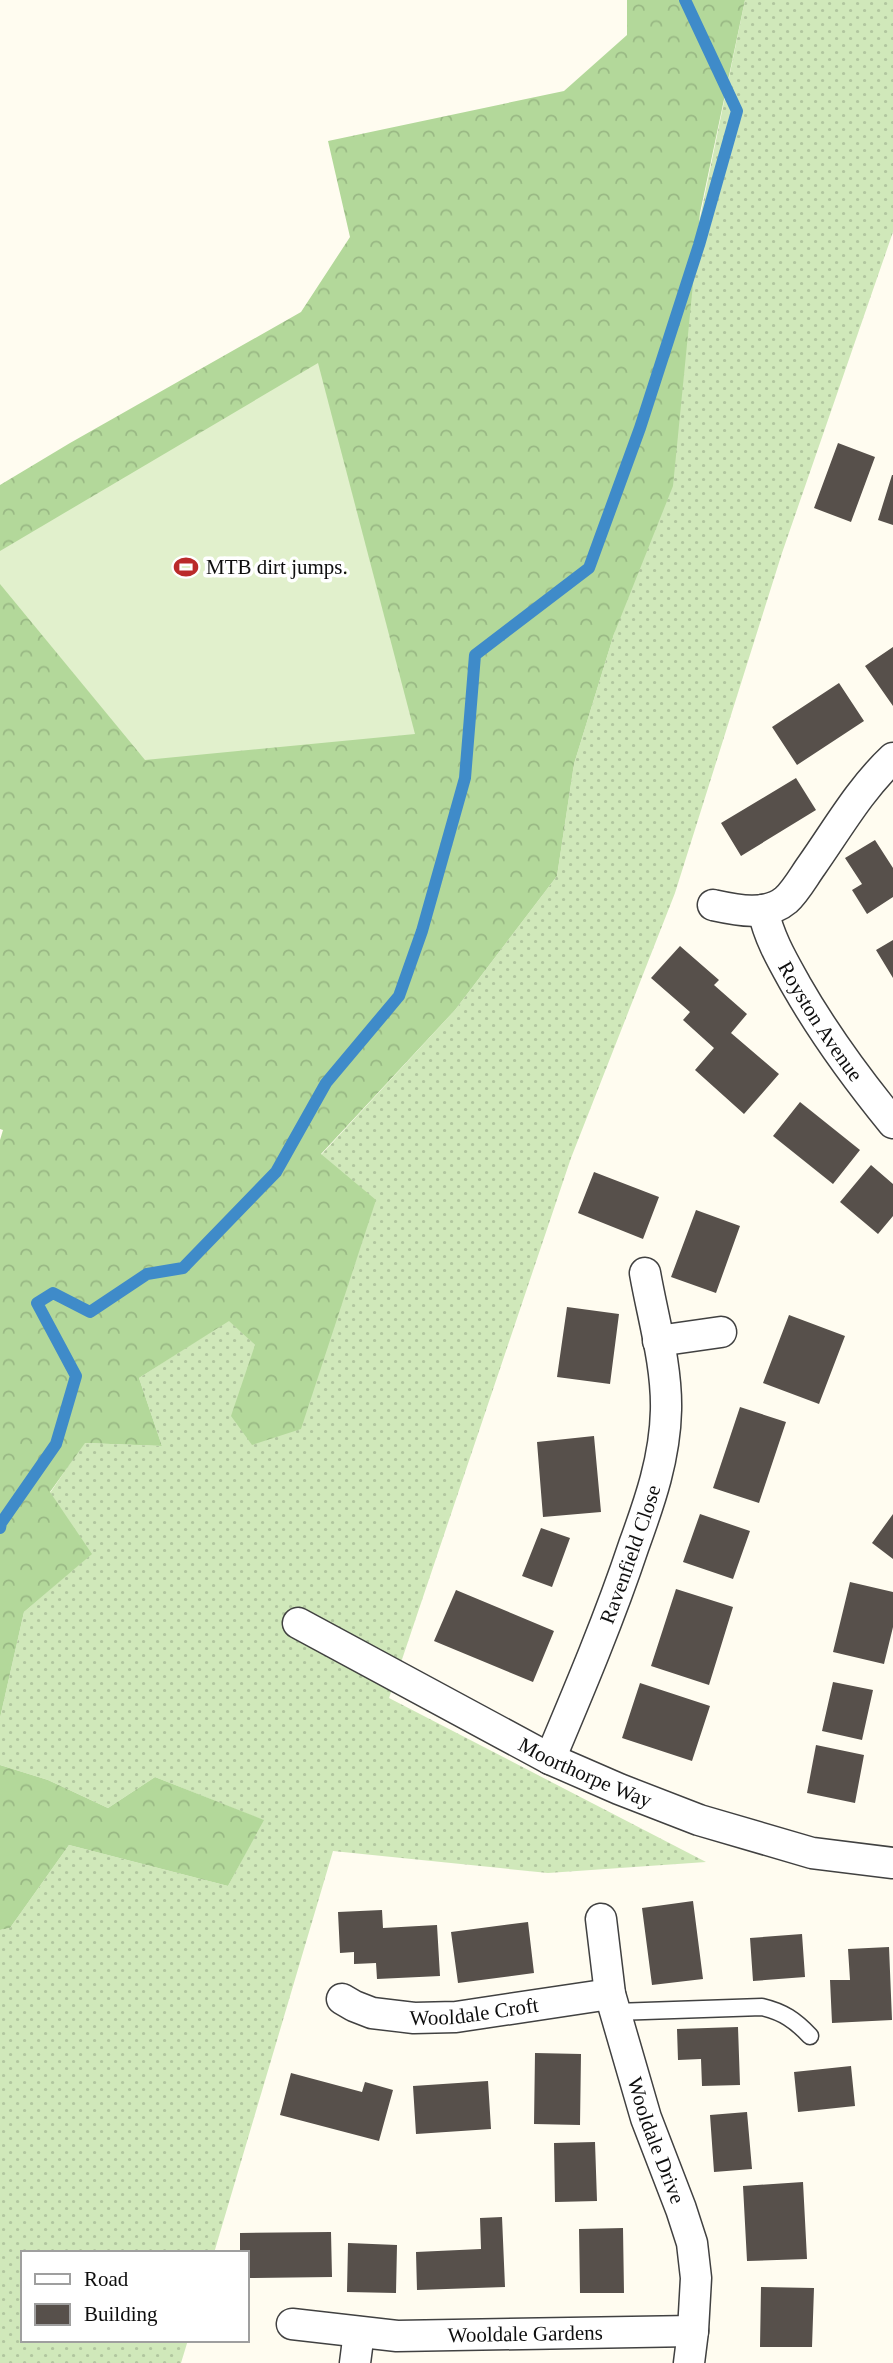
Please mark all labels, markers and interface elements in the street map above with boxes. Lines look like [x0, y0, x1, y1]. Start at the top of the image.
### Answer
sports icon: MTB dirt jumps. [172, 553, 200, 581]
place label: MTB dirt jumps. [206, 555, 348, 579]
street label: Royston Avenue [773, 957, 868, 1086]
street label: Ravenfield Close [595, 1482, 665, 1627]
street label: Moorthorpe Way [514, 1732, 656, 1813]
street label: Wooldale Croft [409, 1993, 540, 2030]
street label: Wooldale Drive [623, 2074, 690, 2207]
legend [21, 2251, 248, 2342]
text: Road [84, 2267, 129, 2291]
text: Building [84, 2302, 158, 2326]
street label: Wooldale Gardens [447, 2321, 603, 2347]

